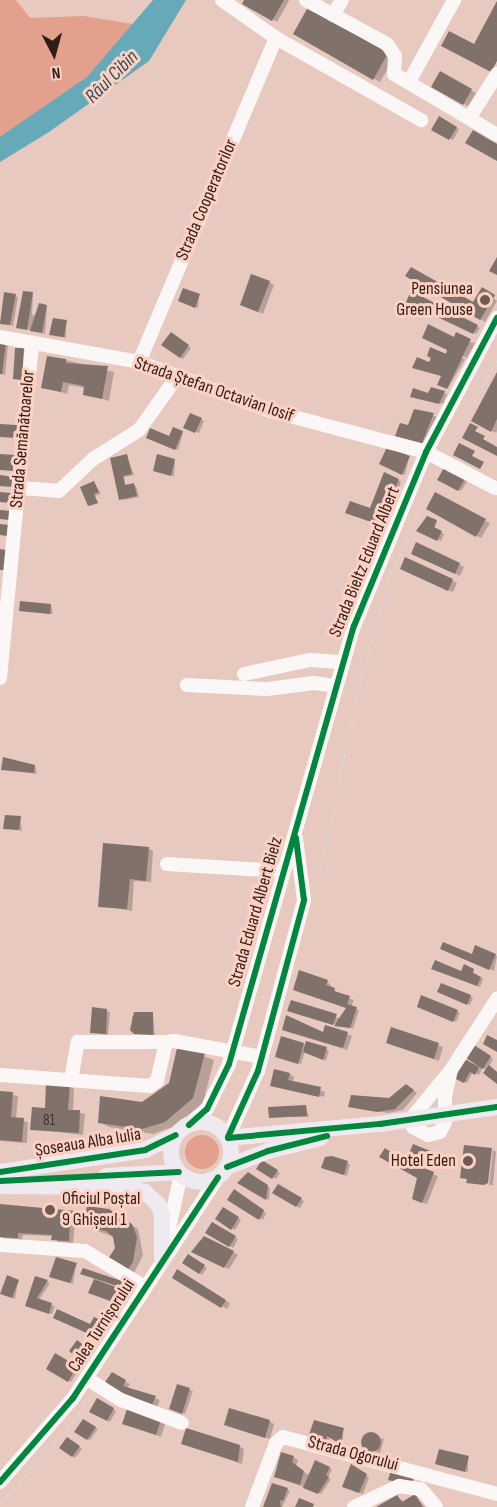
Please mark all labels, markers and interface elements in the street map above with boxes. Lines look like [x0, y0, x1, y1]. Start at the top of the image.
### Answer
north arrow [24, 24, 84, 84]
water label: Râul Cibin [80, 45, 144, 109]
text: N [51, 63, 61, 82]
street label: Strada Cooperatorilor [172, 136, 242, 264]
place label: Pensiunea Green House [396, 279, 473, 322]
marker: Pensiunea Green House [478, 293, 492, 307]
street label: Strada Ștefan Octavian Iosif [131, 353, 297, 427]
street label: Strada Semănătoarelor [6, 369, 40, 509]
street label: Strada Bieltz Eduard Albert [325, 484, 405, 640]
street label: Strada Eduard Albert Bielz [224, 835, 288, 989]
house number: 81 [43, 1112, 55, 1130]
street label: Șoseaua Alba Iulia [34, 1124, 142, 1162]
place label: Hotel Eden [391, 1150, 456, 1172]
marker: Hotel Eden [461, 1154, 475, 1168]
place label: Oficiul Poștal 9 Ghișeul 1 [62, 1189, 140, 1232]
marker: Oficiul Poștal 9 Ghișeul 1 [43, 1203, 57, 1217]
street label: Calea Turnișorului [64, 1276, 140, 1376]
street label: Strada Ogorului [305, 1432, 401, 1476]

